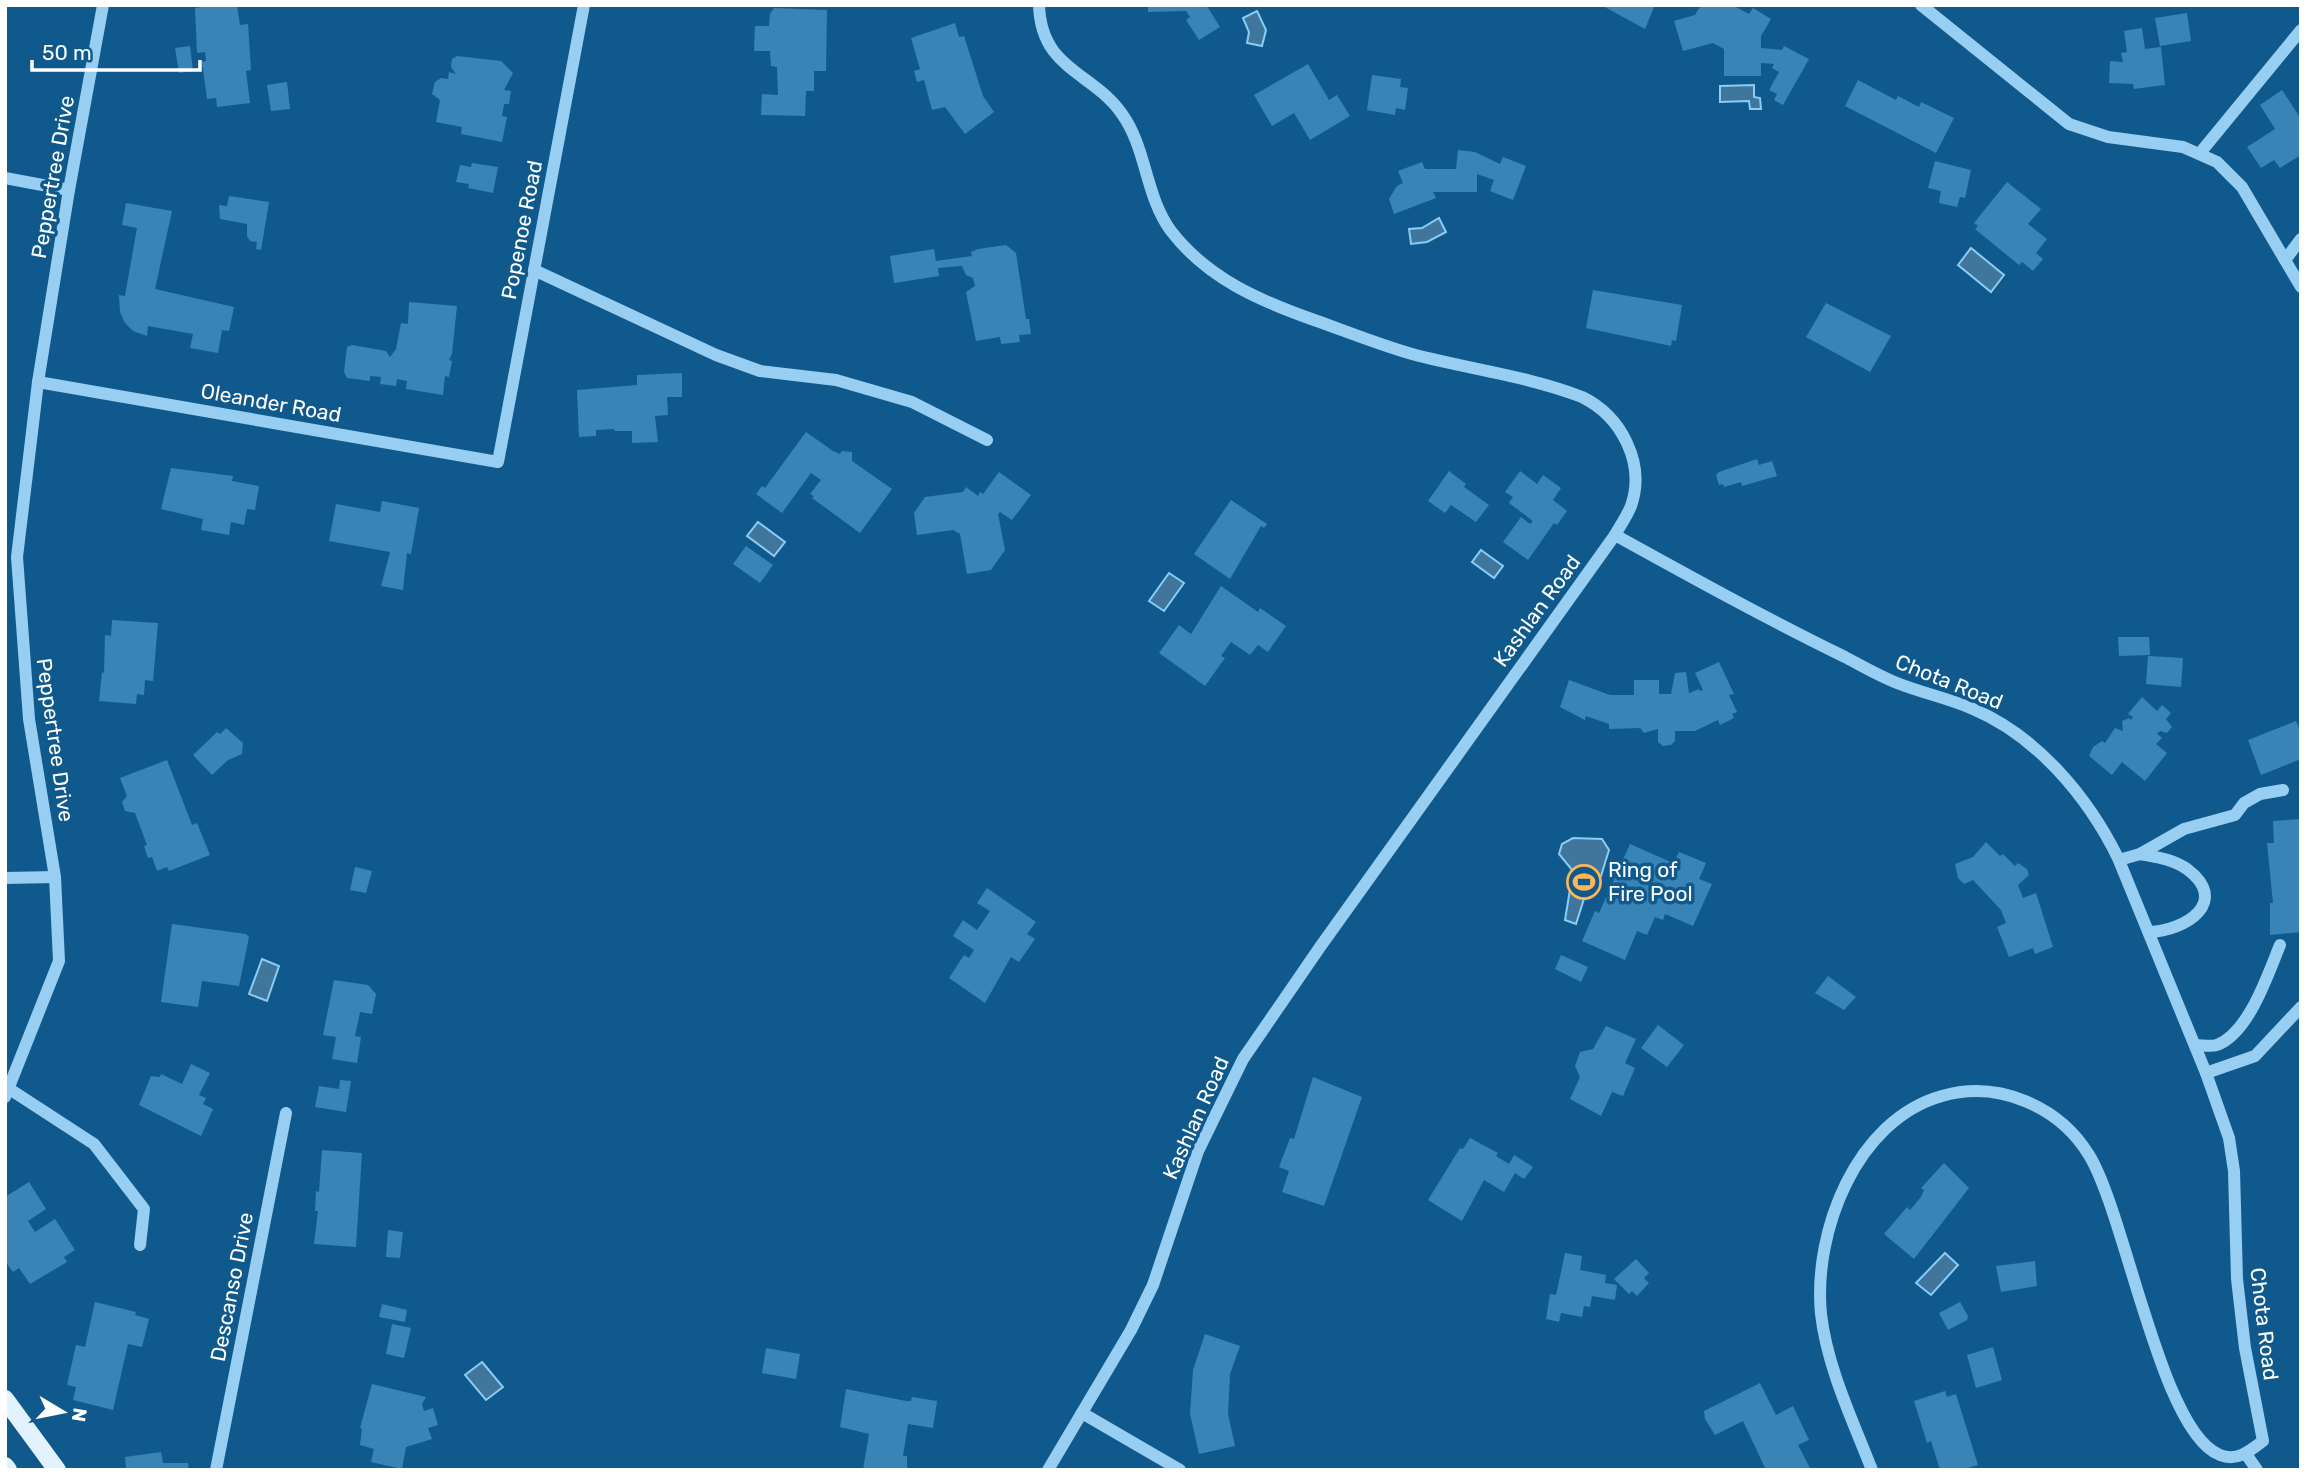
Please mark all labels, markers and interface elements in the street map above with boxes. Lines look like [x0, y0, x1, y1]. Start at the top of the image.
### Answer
scale bar [32, 28, 200, 72]
text: 50 m [42, 40, 92, 65]
street label: Peppertree Drive [26, 93, 79, 260]
street label: Popenoe Road [496, 158, 547, 302]
street label: Oleander Road [199, 378, 343, 427]
street label: Kashlan Road [1488, 550, 1585, 671]
street label: Chota Road [1892, 649, 2006, 714]
street label: Peppertree Drive [32, 656, 79, 823]
place label: Ring of Fire Pool [1608, 857, 1693, 906]
sports icon: Ring of Fire Pool [1565, 863, 1603, 901]
street label: Kashlan Road [1157, 1052, 1234, 1183]
street label: Descanso Drive [205, 1210, 258, 1364]
street label: Chota Road [2245, 1266, 2284, 1382]
north arrow [28, 1377, 98, 1447]
text: N [67, 1406, 92, 1424]

